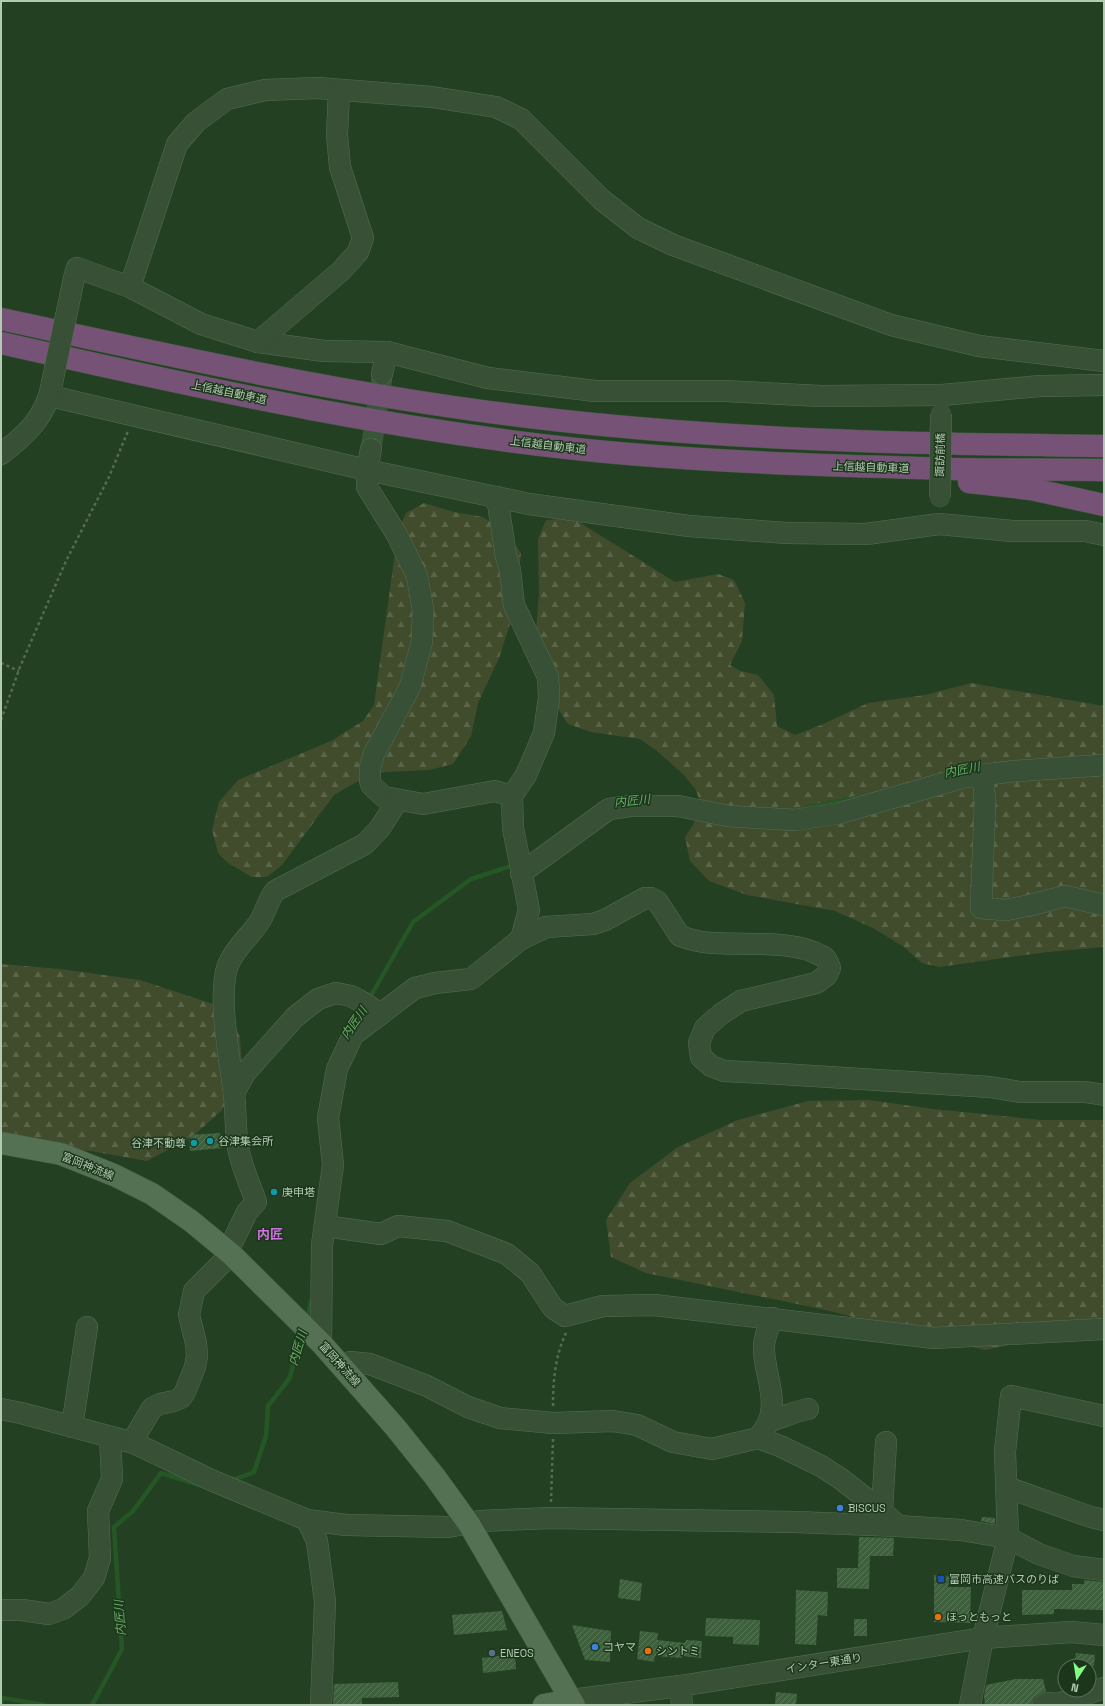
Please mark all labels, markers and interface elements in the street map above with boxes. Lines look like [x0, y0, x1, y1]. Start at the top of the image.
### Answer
street label: 上信越自動車道 [190, 377, 268, 407]
street label: 上信越自動車道 [509, 433, 587, 457]
street label: 諏訪前橋 [933, 433, 947, 477]
street label: 上信越自動車道 [832, 459, 910, 475]
water label: 内匠川 [943, 758, 983, 781]
water label: 内匠川 [613, 791, 653, 811]
water label: 内匠川 [337, 1002, 372, 1042]
place label: 谷津集会所 [218, 1134, 274, 1148]
place label: 谷津不動尊 [131, 1136, 186, 1150]
marker: 谷津集会所 [205, 1136, 215, 1146]
marker: 谷津不動尊 [189, 1138, 199, 1148]
street label: 富岡神流線 [60, 1149, 116, 1183]
place label: 庚申塔 [282, 1185, 315, 1199]
marker: 庚申塔 [269, 1187, 279, 1197]
district label: 内匠 [257, 1226, 283, 1243]
water label: 内匠川 [285, 1327, 311, 1368]
street label: 富岡神流線 [316, 1339, 364, 1389]
place label: BISCUS [848, 1501, 886, 1515]
marker: BISCUS [835, 1503, 845, 1513]
place label: 富岡市高速バスのりば [949, 1572, 1059, 1586]
marker: 富岡市高速バスのりば [936, 1574, 946, 1584]
water label: 内匠川 [111, 1597, 129, 1637]
place label: ほっともっと [946, 1610, 1012, 1624]
marker: ほっともっと [933, 1612, 943, 1622]
place label: コヤマ [603, 1640, 636, 1654]
marker: コヤマ [590, 1642, 600, 1652]
place label: シントミ [656, 1644, 700, 1658]
place label: ENEOS [500, 1646, 534, 1660]
marker: シントミ [643, 1646, 653, 1656]
marker: ENEOS [487, 1648, 497, 1658]
street label: インター東通り [785, 1650, 863, 1676]
north arrow [1057, 1658, 1097, 1698]
text: N [1070, 1680, 1080, 1695]

